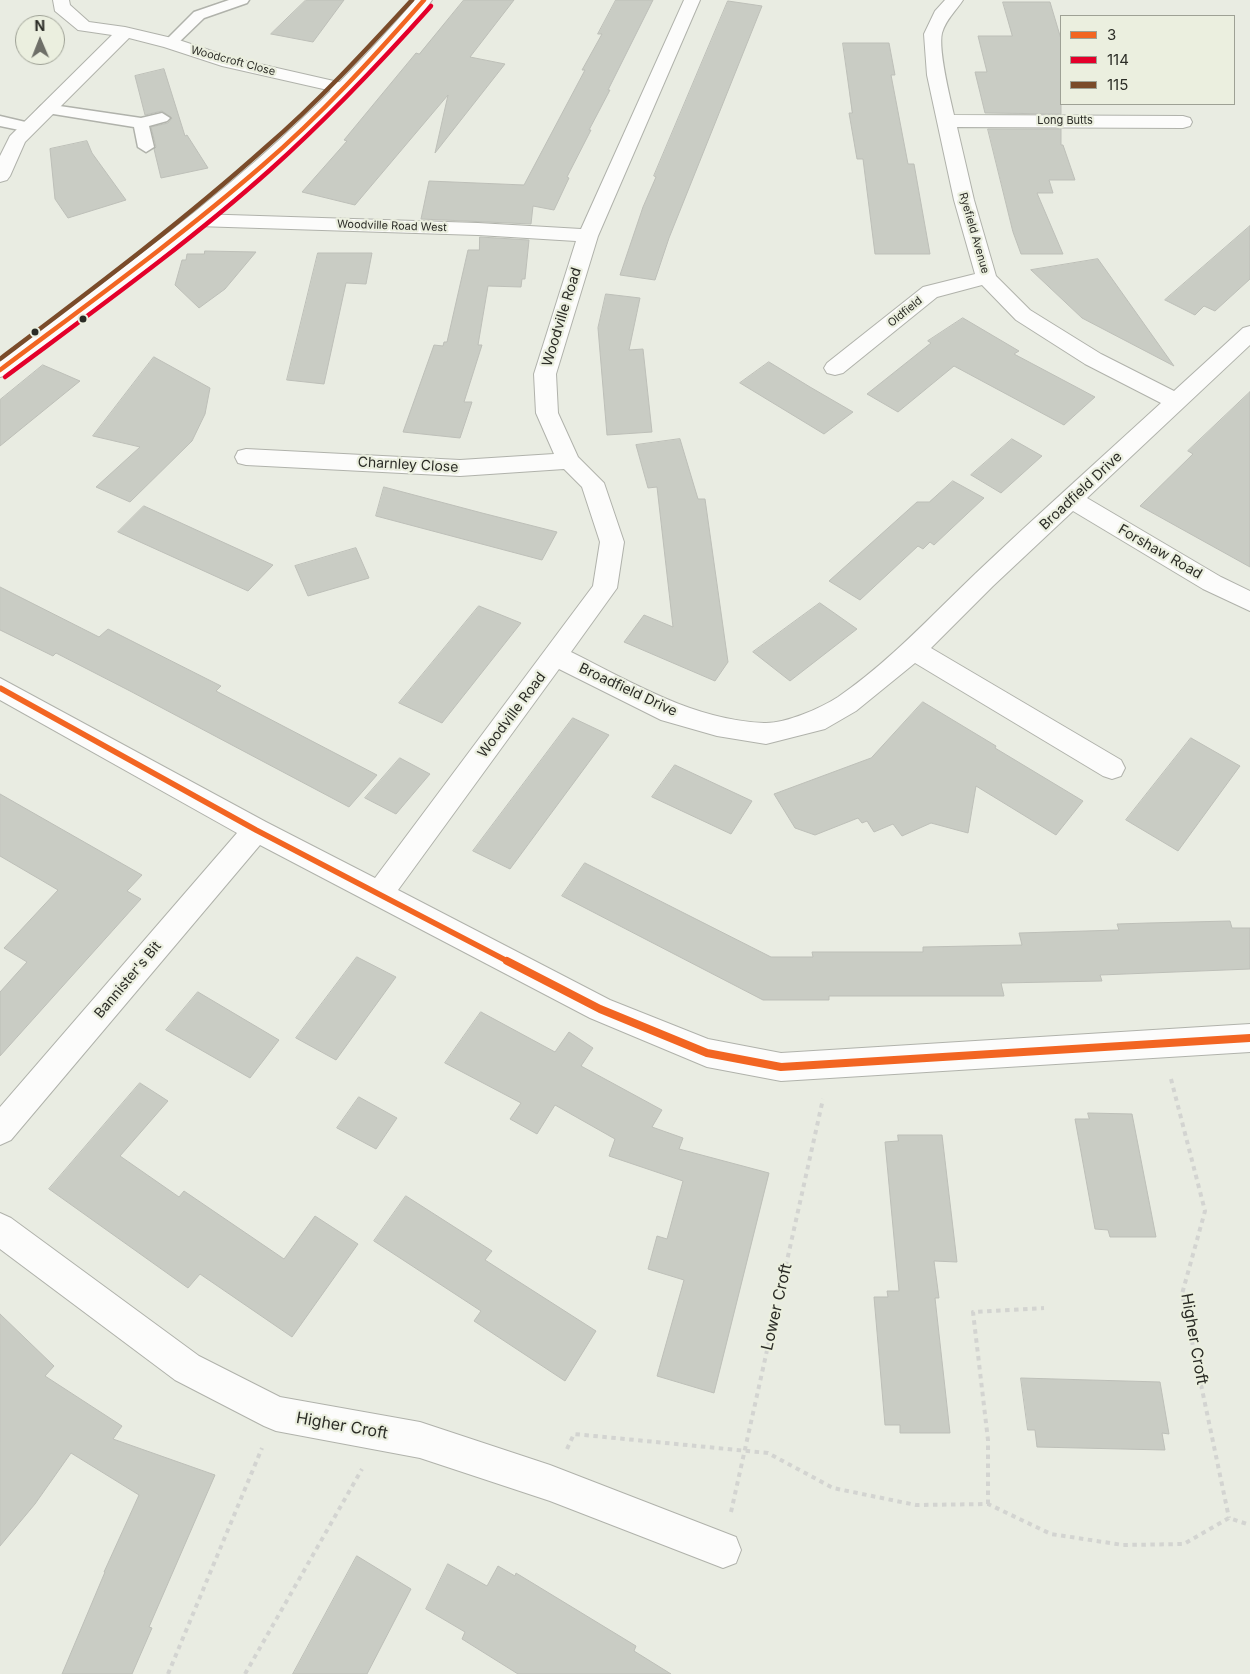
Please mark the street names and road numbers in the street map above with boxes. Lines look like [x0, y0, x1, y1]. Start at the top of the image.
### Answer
street label: Woodcroft Close [189, 43, 277, 79]
street label: Long Butts [1037, 114, 1093, 128]
street label: Ryefield Avenue [956, 191, 992, 275]
street label: Woodville Road West [337, 217, 447, 235]
street label: Woodville Road [539, 266, 585, 368]
street label: Oldfield [885, 294, 925, 330]
street label: Broadfield Drive [1036, 449, 1126, 533]
street label: Charnley Close [357, 454, 459, 476]
street label: Forshaw Road [1115, 521, 1205, 583]
street label: Broadfield Drive [576, 660, 680, 720]
street label: Woodville Road [474, 669, 550, 761]
street label: Bannister's Bit [91, 938, 165, 1022]
street label: Lower Croft [758, 1262, 796, 1352]
street label: Higher Croft [1177, 1292, 1211, 1386]
street label: Higher Croft [295, 1409, 389, 1443]

